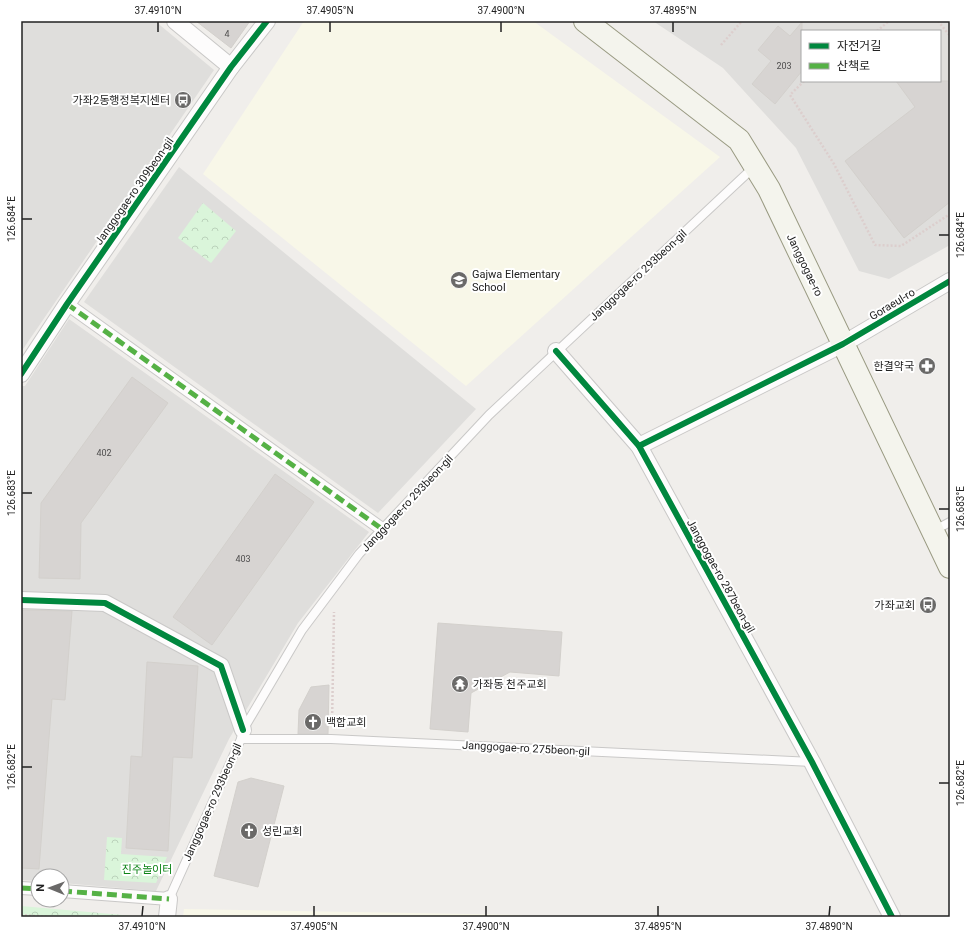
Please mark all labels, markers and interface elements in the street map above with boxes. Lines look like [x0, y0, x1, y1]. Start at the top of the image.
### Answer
text: 37.4910°N [134, 5, 182, 16]
text: 37.4905°N [306, 5, 354, 16]
text: 37.4900°N [477, 5, 525, 16]
text: 37.4895°N [649, 5, 697, 16]
house number: 4 [224, 29, 230, 39]
legend [801, 30, 941, 82]
text: 자전거길 [837, 39, 881, 53]
text: 산책로 [837, 59, 870, 73]
house number: 203 [776, 61, 792, 71]
bus stop icon: 가좌2동행정복지센터 [173, 90, 193, 110]
place label: 가좌2동행정복지센터 [73, 94, 170, 107]
street label: Janggogae-ro 309beon-gil [92, 135, 176, 247]
text: 126.684°E [6, 196, 17, 242]
text: 126.684°E [955, 212, 966, 258]
street label: Janggogae-ro 293beon-gil [587, 227, 690, 324]
street label: Janggogae-ro [784, 232, 825, 298]
place label: Gajwa Elementary School [472, 268, 561, 294]
school or university icon: Gajwa Elementary School [449, 270, 469, 290]
street label: Goraeul-ro [867, 286, 917, 323]
pharmacy icon: 한결약국 [917, 356, 937, 376]
place label: 한결약국 [874, 360, 914, 373]
house number: 402 [96, 448, 112, 458]
street label: Janggogae-ro 293beon-gil [359, 452, 456, 555]
text: 126.683°E [6, 470, 17, 516]
text: 126.683°E [955, 486, 966, 532]
street label: Janggogae-ro 287beon-gil [684, 517, 757, 635]
house number: 403 [235, 554, 251, 564]
bus stop icon: 가좌교회 [918, 595, 938, 615]
place label: 가좌교회 [875, 599, 915, 612]
temple icon: 가좌동 천주교회 [450, 674, 470, 694]
place label: 가좌동 천주교회 [473, 678, 547, 691]
church icon: 백합교회 [303, 712, 323, 732]
place label: 백합교회 [326, 716, 366, 729]
street label: Janggogae-ro 275beon-gil [462, 739, 590, 758]
street label: Janggogae-ro 293beon-gil [181, 741, 244, 863]
text: 126.682°E [6, 744, 17, 790]
text: 126.682°E [955, 760, 966, 806]
church icon: 성린교회 [239, 821, 259, 841]
place label: 성린교회 [262, 825, 302, 838]
park label: 진주놀이터 [122, 863, 172, 876]
north arrow [30, 868, 70, 908]
text: N [34, 884, 47, 892]
text: 37.4910°N [118, 921, 166, 932]
text: 37.4905°N [290, 921, 338, 932]
text: 37.4900°N [462, 921, 510, 932]
text: 37.4895°N [634, 921, 682, 932]
text: 37.4890°N [805, 921, 853, 932]

